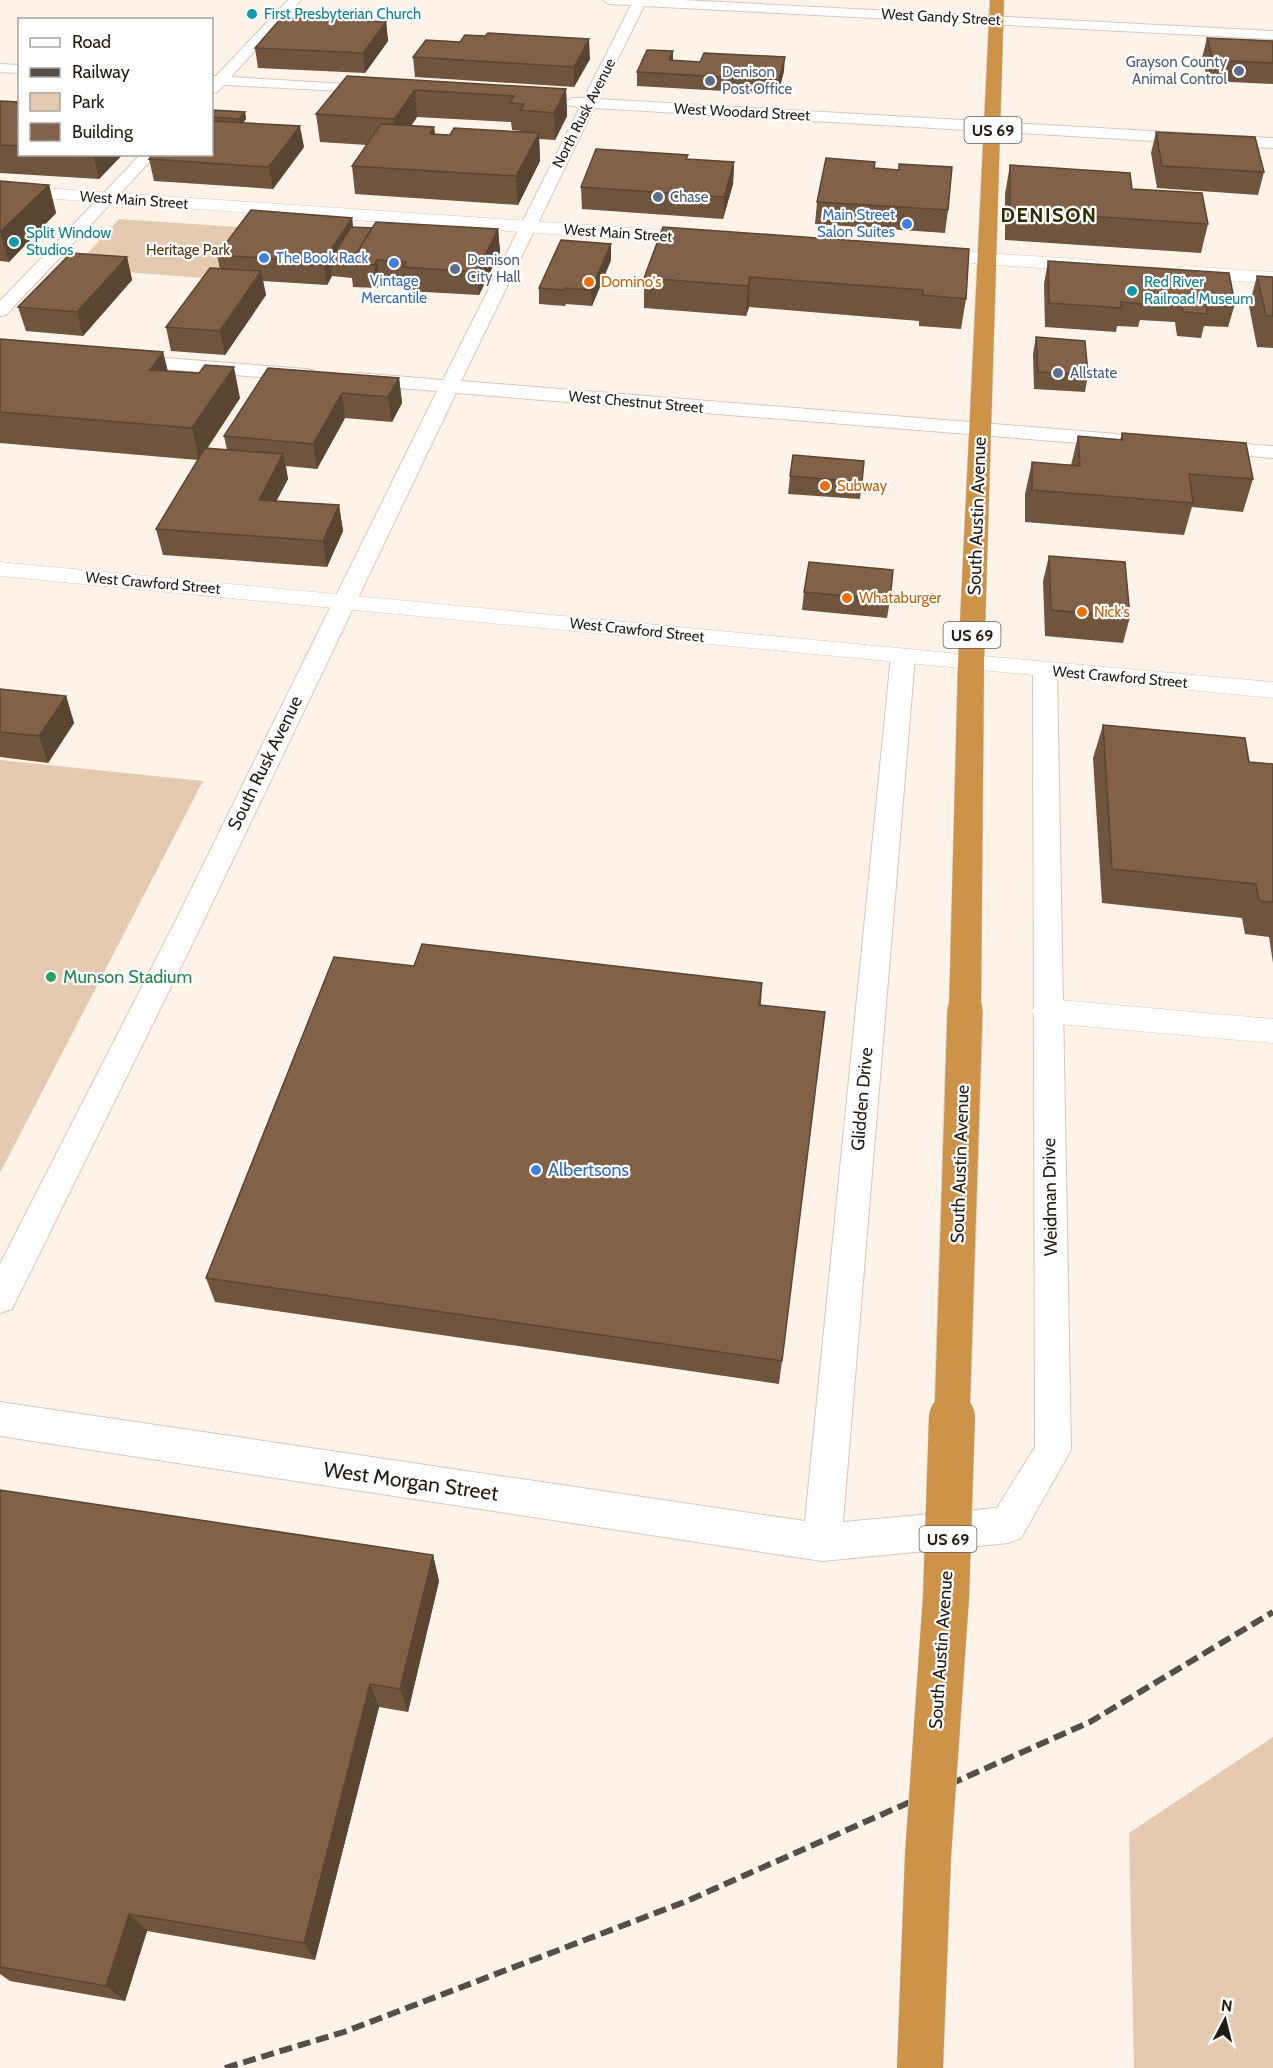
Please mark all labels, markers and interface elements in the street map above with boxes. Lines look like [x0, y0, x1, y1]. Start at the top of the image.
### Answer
place label: First Presbyterian Church [264, 5, 421, 23]
street label: West Gandy Street [881, 5, 1001, 29]
marker: First Presbyterian Church [245, 7, 259, 21]
legend [18, 18, 213, 156]
text: Road [72, 31, 111, 53]
place label: Grayson County Animal Control [1126, 53, 1227, 88]
street label: North Rusk Avenue [549, 55, 620, 171]
text: Railway [72, 61, 130, 83]
place label: Denison Post Office [722, 63, 793, 98]
marker: Grayson County Animal Control [1232, 64, 1246, 78]
marker: Denison Post Office [703, 74, 717, 88]
text: Park [72, 91, 105, 113]
street label: West Woodard Street [673, 99, 811, 125]
road number: US 69 [964, 117, 1022, 143]
text: Building [72, 121, 134, 143]
street label: West Main Street [79, 187, 189, 213]
place label: Chase [670, 188, 709, 206]
marker: Chase [651, 190, 665, 204]
district label: DENISON [1001, 203, 1097, 227]
place label: Main Street Salon Suites [817, 206, 895, 241]
marker: Main Street Salon Suites [900, 217, 914, 231]
street label: West Main Street [563, 220, 673, 246]
place label: Split Window Studios [26, 224, 111, 259]
marker: Split Window Studios [7, 235, 21, 249]
park label: Heritage Park [146, 241, 230, 259]
place label: The Book Rack [276, 249, 369, 267]
marker: The Book Rack [257, 251, 271, 265]
place label: Denison City Hall [467, 251, 521, 286]
marker: Vintage Mercantile [387, 256, 401, 270]
marker: Denison City Hall [448, 262, 462, 276]
place label: Vintage Mercantile [361, 272, 427, 307]
place label: Domino's [601, 273, 661, 291]
place label: Red River Railroad Museum [1144, 273, 1253, 308]
marker: Domino's [582, 275, 596, 289]
marker: Red River Railroad Museum [1125, 284, 1139, 298]
place label: Allstate [1070, 364, 1118, 382]
marker: Allstate [1051, 366, 1065, 380]
street label: West Chestnut Street [568, 387, 704, 417]
street label: South Austin Avenue [963, 436, 991, 596]
place label: Subway [837, 477, 887, 495]
marker: Subway [818, 479, 832, 493]
street label: West Crawford Street [85, 568, 221, 598]
place label: Whataburger [859, 589, 942, 607]
marker: Whataburger [840, 591, 854, 605]
place label: Nick's [1094, 603, 1130, 621]
marker: Nick's [1075, 605, 1089, 619]
street label: West Crawford Street [569, 614, 705, 646]
road number: US 69 [944, 622, 1000, 648]
street label: West Crawford Street [1052, 662, 1188, 692]
street label: South Rusk Avenue [223, 692, 307, 834]
place label: Munson Stadium [63, 966, 192, 988]
marker: Munson Stadium [44, 970, 58, 984]
street label: Glidden Drive [847, 1046, 877, 1152]
street label: South Austin Avenue [946, 1084, 974, 1244]
street label: Weidman Drive [1038, 1138, 1062, 1256]
place label: Albertsons [548, 1159, 629, 1181]
marker: Albertsons [529, 1163, 543, 1177]
street label: West Morgan Street [322, 1456, 500, 1506]
road number: US 69 [920, 1526, 976, 1552]
street label: South Austin Avenue [924, 1570, 958, 1730]
north arrow [1195, 1990, 1255, 2050]
text: N [1220, 1995, 1234, 2016]

